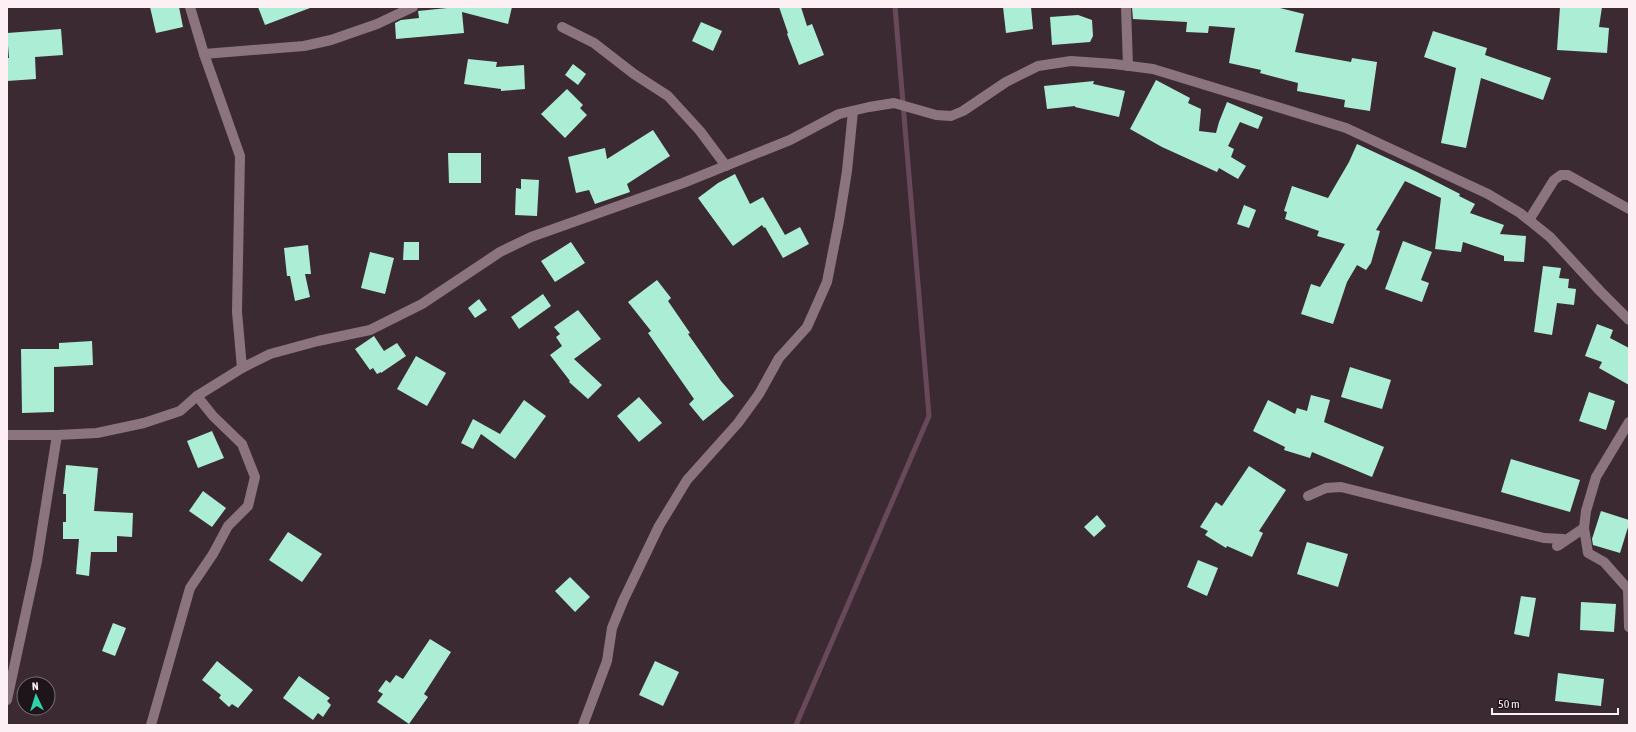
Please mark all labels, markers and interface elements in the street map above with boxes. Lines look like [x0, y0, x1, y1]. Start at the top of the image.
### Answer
north arrow [16, 676, 56, 716]
text: N [32, 680, 39, 692]
scale bar [1492, 690, 1618, 716]
text: 50 m [1498, 697, 1520, 711]

